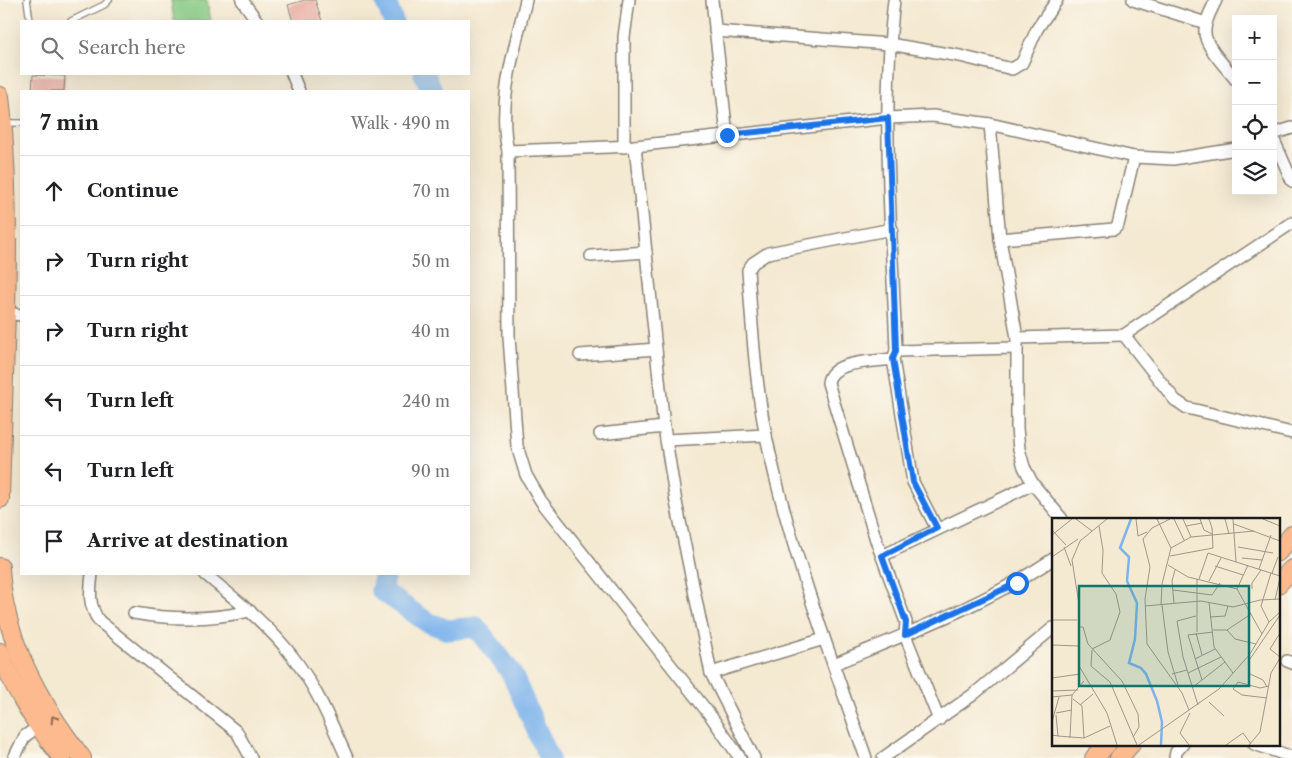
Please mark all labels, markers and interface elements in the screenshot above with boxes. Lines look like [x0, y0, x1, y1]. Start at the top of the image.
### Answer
map controls [1232, 15, 1277, 195]
button: + [1232, 15, 1277, 60]
search box [20, 20, 470, 75]
icon: search [38, 34, 66, 62]
text: Search here [78, 36, 186, 59]
button: − [1232, 60, 1277, 105]
button: locate [1232, 105, 1277, 150]
text: 7 min [40, 110, 99, 135]
text: Walk · 490 m [351, 113, 450, 133]
route end [716, 124, 739, 147]
button: layers [1232, 150, 1277, 195]
icon: ahead [40, 177, 68, 205]
text: Continue [87, 179, 179, 202]
text: 70 m [413, 181, 450, 201]
icon: right [40, 247, 68, 275]
text: Turn right [87, 249, 188, 272]
text: 50 m [412, 251, 450, 271]
icon: right [40, 317, 68, 345]
text: Turn right [87, 319, 188, 342]
text: 40 m [411, 321, 450, 341]
icon: left [40, 387, 68, 415]
text: Turn left [87, 389, 174, 412]
text: 240 m [402, 391, 450, 411]
icon: left [40, 457, 68, 485]
text: Turn left [87, 459, 174, 482]
text: 90 m [411, 461, 450, 481]
inset map [1052, 518, 1280, 746]
icon: arrive [40, 527, 68, 555]
text: Arrive at destination [87, 529, 288, 552]
route start [1006, 572, 1029, 595]
one-way arrow [50, 715, 60, 724]

